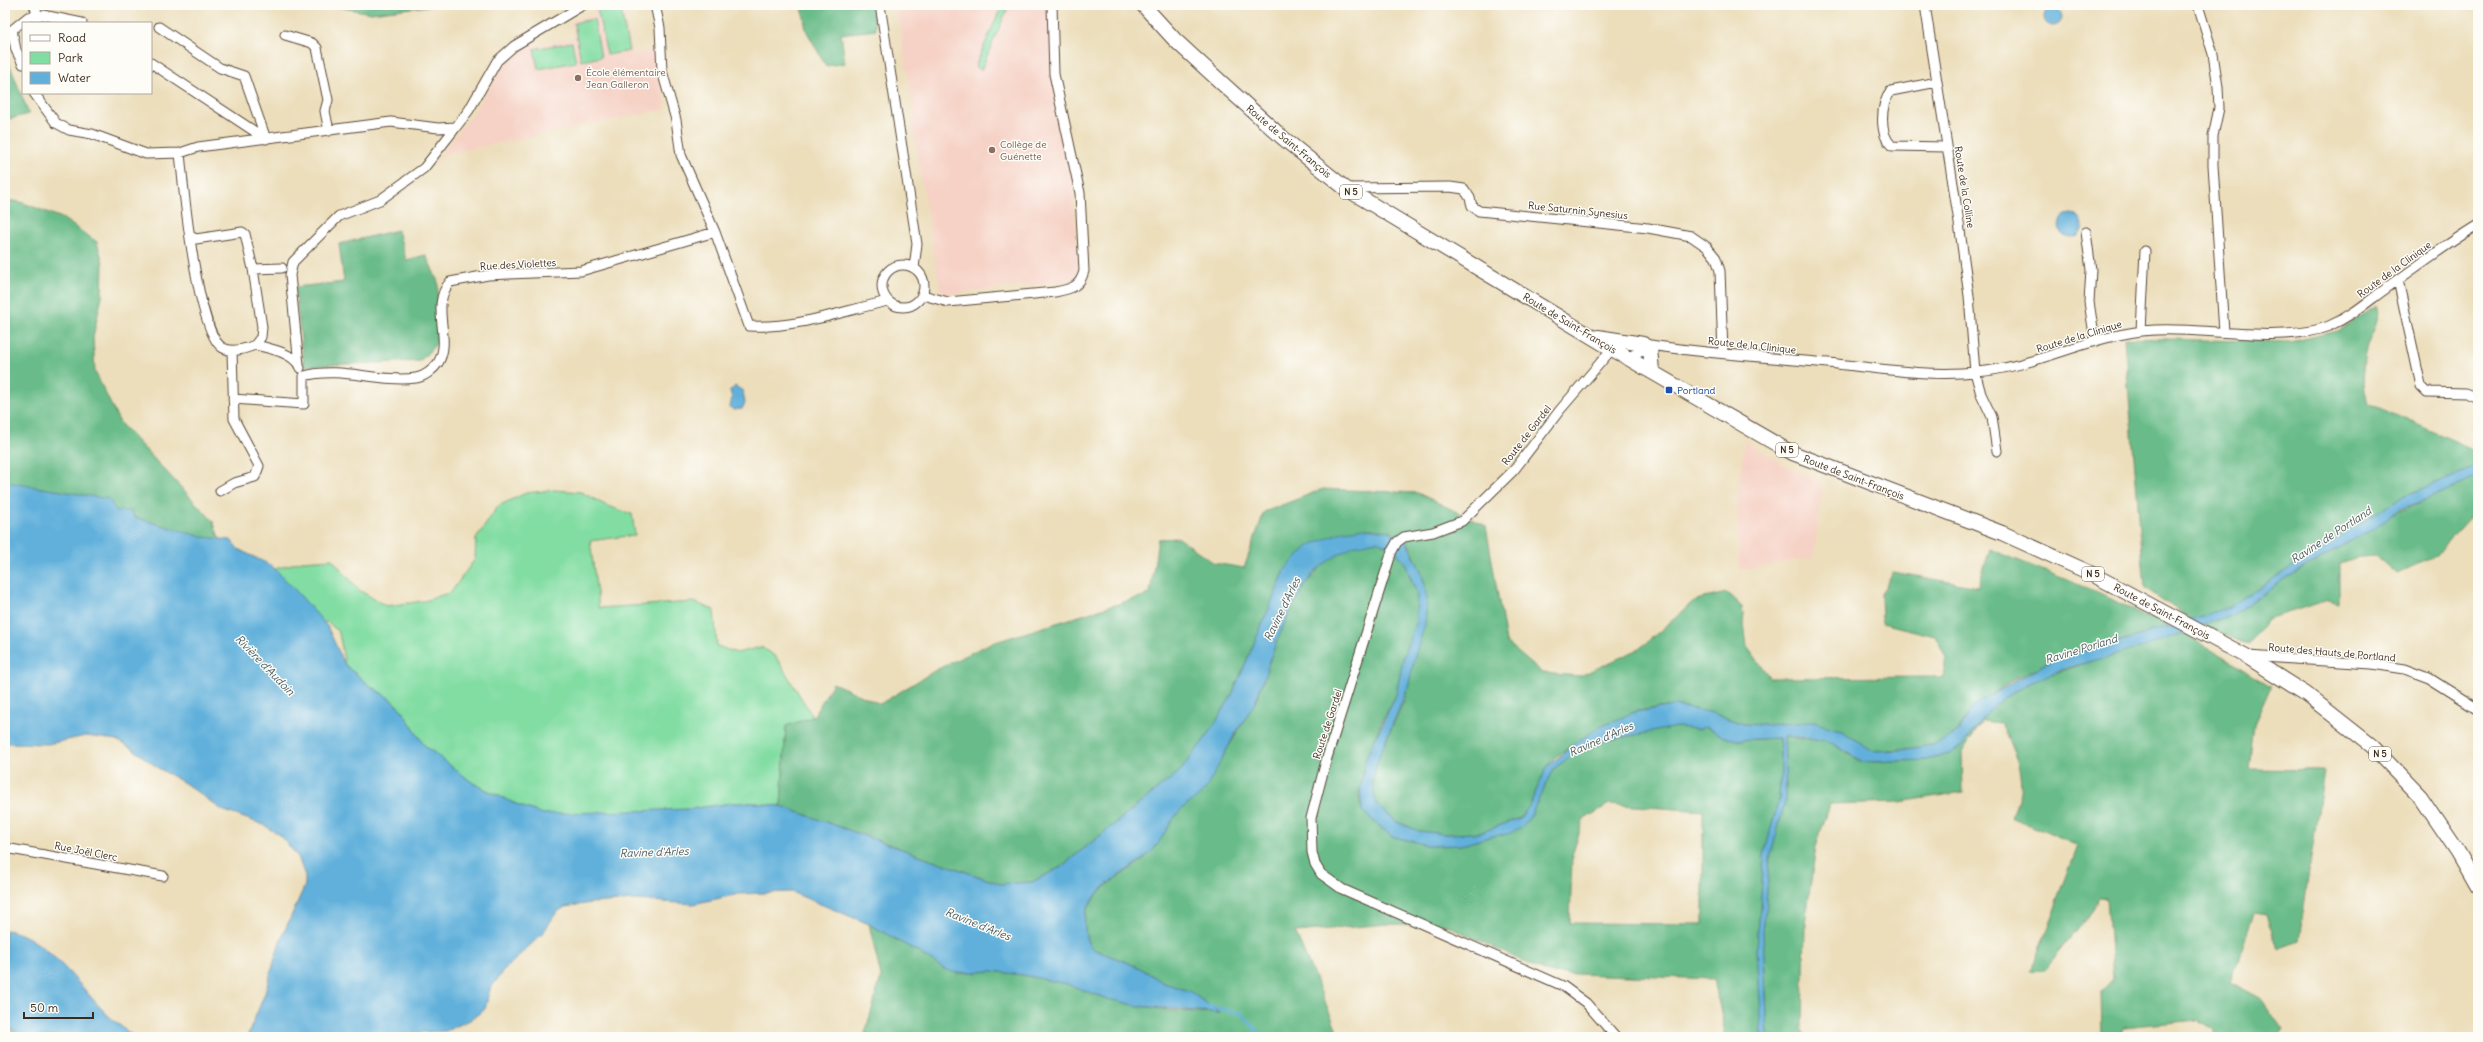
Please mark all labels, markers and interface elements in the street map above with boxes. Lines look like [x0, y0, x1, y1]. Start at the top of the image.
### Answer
legend [22, 22, 152, 94]
text: Road [58, 30, 86, 45]
text: Park [58, 50, 83, 65]
place label: École élémentaire Jean Galleron [586, 66, 666, 91]
text: Water [58, 70, 91, 85]
marker: École élémentaire Jean Galleron [573, 73, 583, 83]
street label: Route de Saint-François [1243, 102, 1334, 181]
place label: Collège de Guénette [1000, 138, 1047, 163]
marker: Collège de Guénette [987, 145, 997, 155]
street label: Route de la Colline [1952, 145, 1977, 229]
road number: N 5 [1340, 185, 1362, 199]
street label: Rue Saturnin Synesius [1527, 199, 1629, 222]
street label: Route de la Clinique [2355, 238, 2434, 301]
street label: Rue des Violettes [480, 256, 557, 273]
street label: Route de Saint-François [1520, 290, 1619, 357]
street label: Route de la Clinique [2035, 317, 2123, 356]
street label: Route de la Clinique [1707, 334, 1797, 357]
place label: Portland [1677, 384, 1716, 397]
marker: Portland [1664, 385, 1674, 395]
street label: Route de Gardel [1499, 403, 1554, 468]
road number: N 5 [1776, 443, 1798, 457]
street label: Route de Saint-François [1801, 452, 1907, 503]
water label: Ravine de Portland [2288, 503, 2375, 566]
road number: N 5 [2082, 567, 2104, 581]
water label: Ravine d'Arles [1261, 574, 1304, 643]
street label: Route de Saint-François [2111, 581, 2213, 643]
water label: Ravine Porland [2043, 631, 2120, 667]
water label: Rivière d'Audoin [233, 632, 298, 699]
street label: Route des Hauts de Portland [2268, 640, 2396, 665]
street label: Route de Gardel [1310, 688, 1345, 761]
water label: Ravine d'Arles [1567, 718, 1636, 759]
road number: N 5 [2369, 747, 2391, 761]
street label: Rue Joël Clerc [53, 839, 118, 864]
water label: Ravine d'Arles [619, 844, 690, 860]
water label: Ravine d'Arles [943, 905, 1014, 944]
scale bar [24, 994, 93, 1020]
text: 50 m [30, 1000, 59, 1015]

